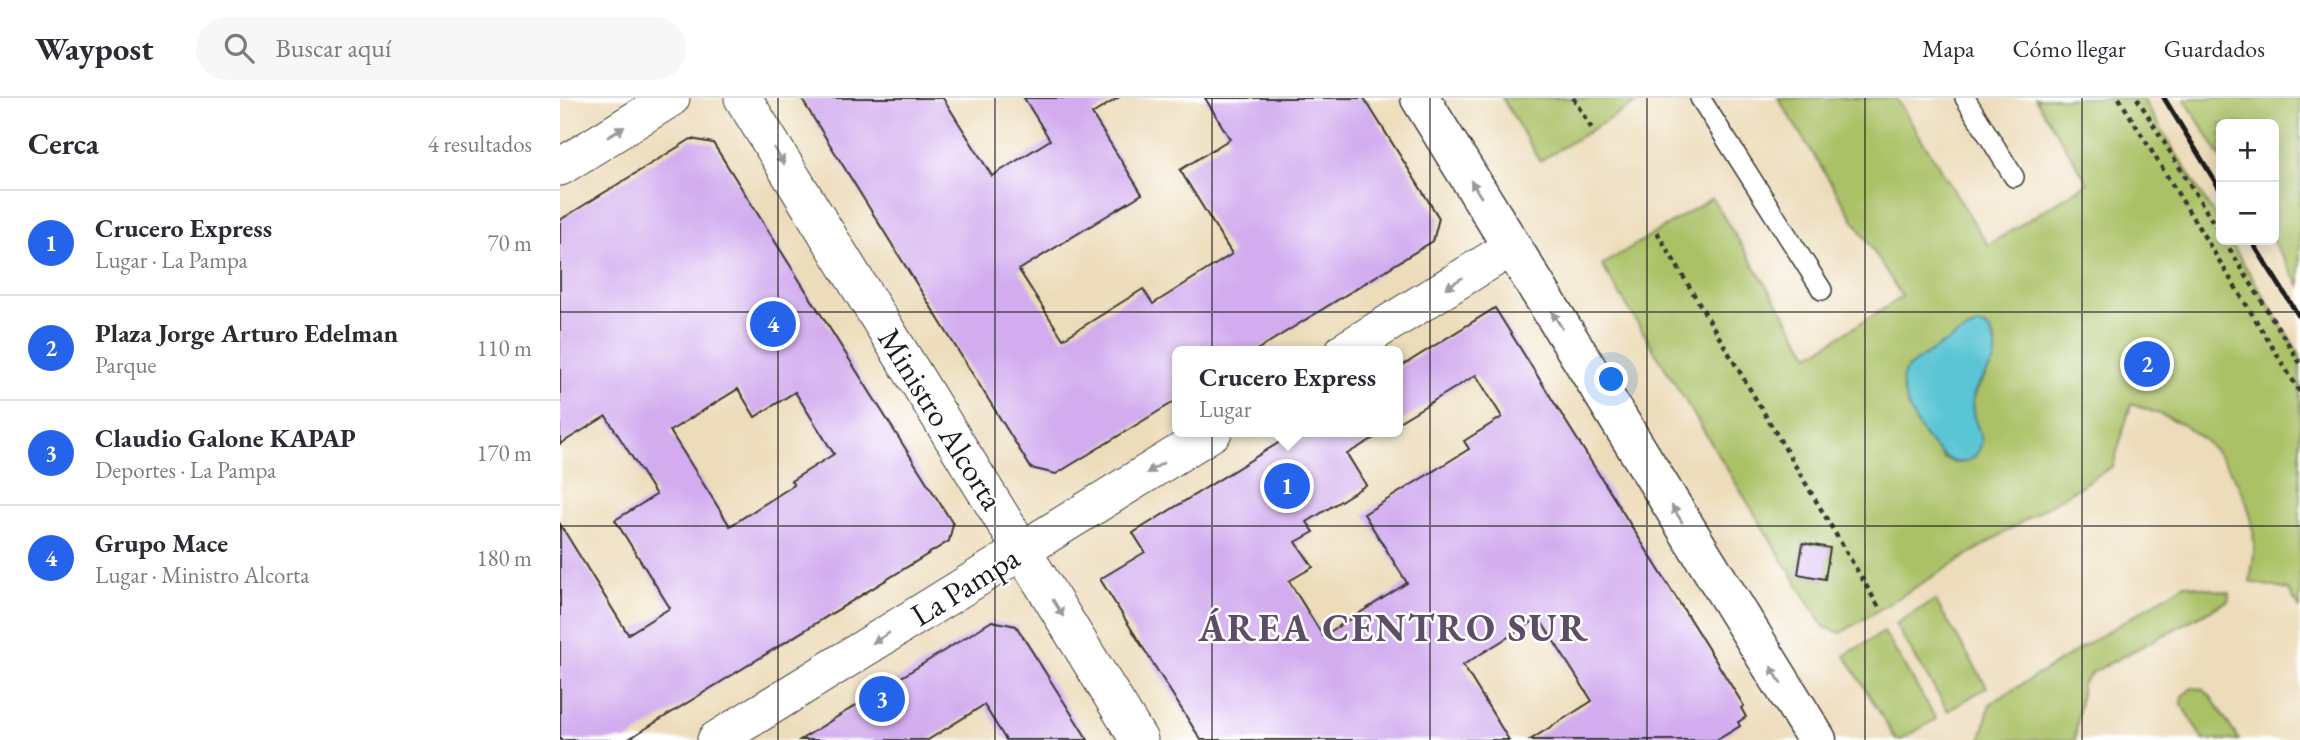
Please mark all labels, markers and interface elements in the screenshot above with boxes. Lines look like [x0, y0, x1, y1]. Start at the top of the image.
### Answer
search box [196, 17, 686, 80]
text: Waypost [35, 27, 154, 70]
icon: search [220, 29, 258, 67]
text: Buscar aquí [276, 31, 391, 65]
text: Mapa [1922, 33, 1975, 64]
text: Cómo llegar [2013, 33, 2126, 64]
text: Guardados [2164, 33, 2265, 64]
map controls [2216, 119, 2279, 245]
button: + [2216, 119, 2279, 182]
text: Cerca [28, 124, 99, 163]
one-way arrow [606, 126, 625, 139]
text: 4 resultados [428, 129, 532, 159]
one-way arrow [773, 146, 786, 166]
one-way arrow [1470, 180, 1483, 199]
button: − [2216, 182, 2279, 245]
text: Crucero Express [95, 211, 272, 245]
text: 1 [45, 228, 57, 258]
text: 70 m [487, 228, 532, 258]
text: Lugar · La Pampa [95, 245, 248, 275]
one-way arrow [1444, 277, 1463, 289]
pin: 4 [750, 298, 796, 350]
one-way arrow [1551, 311, 1564, 330]
text: Plaza Jorge Arturo Edelman [95, 316, 398, 350]
street label: Ministro Alcorta [869, 320, 1014, 518]
text: 2 [45, 333, 57, 363]
text: 110 m [476, 333, 532, 363]
pin: 2 [2124, 338, 2170, 390]
popup [1172, 346, 1403, 437]
text: Parque [95, 350, 157, 380]
text: Crucero Express [1199, 360, 1376, 394]
your location [1594, 362, 1628, 396]
text: Lugar [1199, 394, 1251, 424]
text: Claudio Galone KAPAP [95, 421, 356, 455]
text: 3 [45, 438, 57, 468]
text: 170 m [476, 438, 532, 468]
text: Deportes · La Pampa [95, 455, 276, 485]
pin: 1 [1264, 460, 1310, 512]
one-way arrow [1146, 461, 1165, 474]
one-way arrow [1671, 504, 1684, 523]
text: Grupo Mace [95, 526, 228, 560]
street label: La Pampa [903, 536, 1027, 636]
text: 4 [45, 543, 57, 573]
text: 180 m [476, 543, 532, 573]
text: Lugar · Ministro Alcorta [95, 560, 309, 590]
one-way arrow [1052, 599, 1064, 618]
district label: ÁREA CENTRO SUR [1197, 603, 1590, 652]
one-way arrow [871, 631, 891, 644]
one-way arrow [1770, 665, 1783, 684]
pin: 3 [859, 673, 905, 725]

